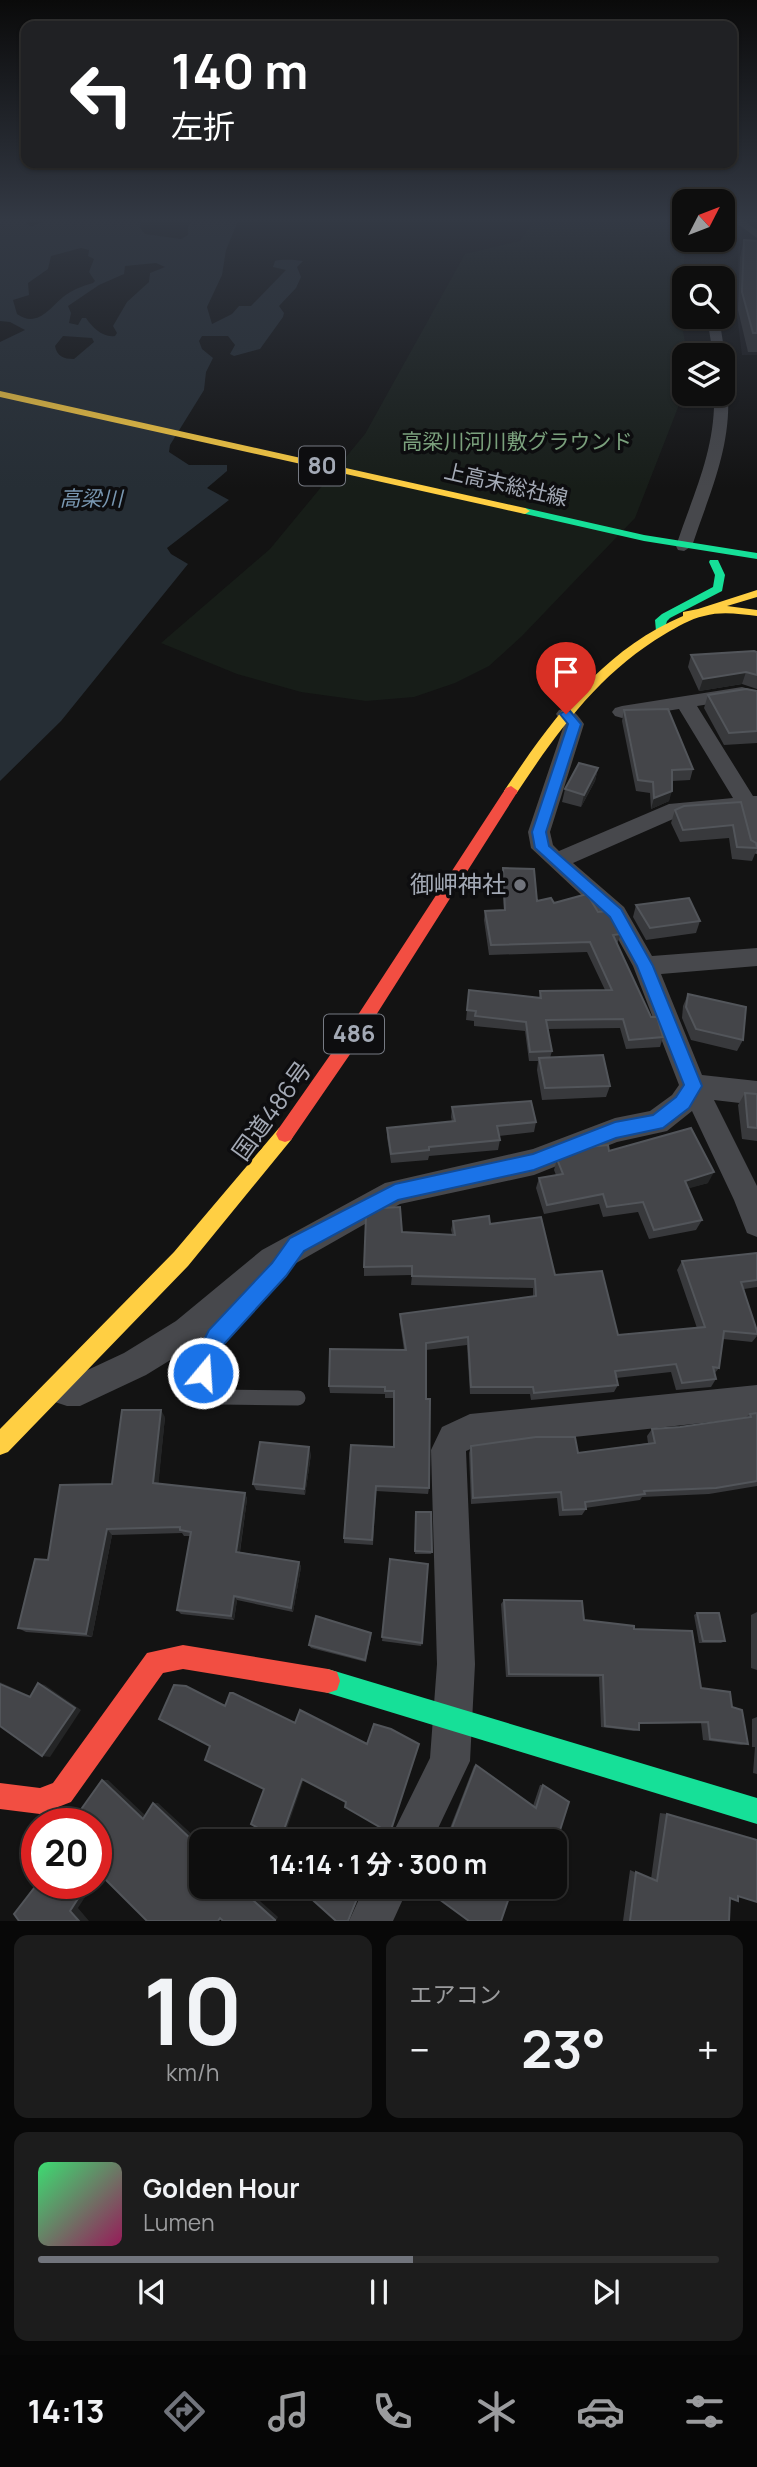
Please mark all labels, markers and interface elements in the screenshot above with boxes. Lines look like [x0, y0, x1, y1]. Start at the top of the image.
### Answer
text: 140 m [171, 37, 308, 104]
icon: left [56, 49, 147, 140]
text: 左折 [171, 104, 235, 148]
north arrow [672, 189, 735, 252]
map controls [672, 189, 735, 406]
button: search [672, 266, 735, 329]
button: layers [672, 343, 735, 406]
park label: 高梁川河川敷グラウンド [402, 427, 633, 455]
road number: 80 [299, 446, 345, 486]
street label: 上高末総社線 [442, 456, 571, 512]
water label: 高梁川 [60, 484, 124, 512]
pin [536, 642, 596, 714]
icon: arrive [547, 653, 585, 691]
place label: 御岬神社 [410, 867, 506, 900]
marker: 御岬神社 [512, 877, 528, 893]
road number: 486 [324, 1015, 384, 1054]
street label: 国道486号 [224, 1054, 318, 1166]
position arrow [166, 1336, 240, 1410]
speed limit sign: 20 [21, 1808, 112, 1899]
text: 14:14 · 1 分 · 300 m [269, 1846, 487, 1882]
text: 10 [143, 1948, 243, 2072]
text: エアコン [410, 1978, 502, 2010]
text: 23° [521, 2013, 606, 2084]
text: − [410, 2023, 430, 2075]
text: + [697, 2023, 719, 2075]
text: km/h [166, 2056, 220, 2088]
text: Golden Hour [143, 2170, 300, 2206]
text: Lumen [143, 2206, 215, 2238]
icon: previous [133, 2273, 171, 2311]
icon: pause [360, 2273, 398, 2311]
icon: next [587, 2273, 625, 2311]
icon: directions [160, 2387, 209, 2436]
icon: music [264, 2387, 313, 2436]
icon: phone [368, 2387, 417, 2436]
icon: climate [472, 2387, 521, 2436]
icon: car [576, 2387, 625, 2436]
icon: filters [680, 2387, 729, 2436]
text: 14:13 [28, 2389, 105, 2433]

